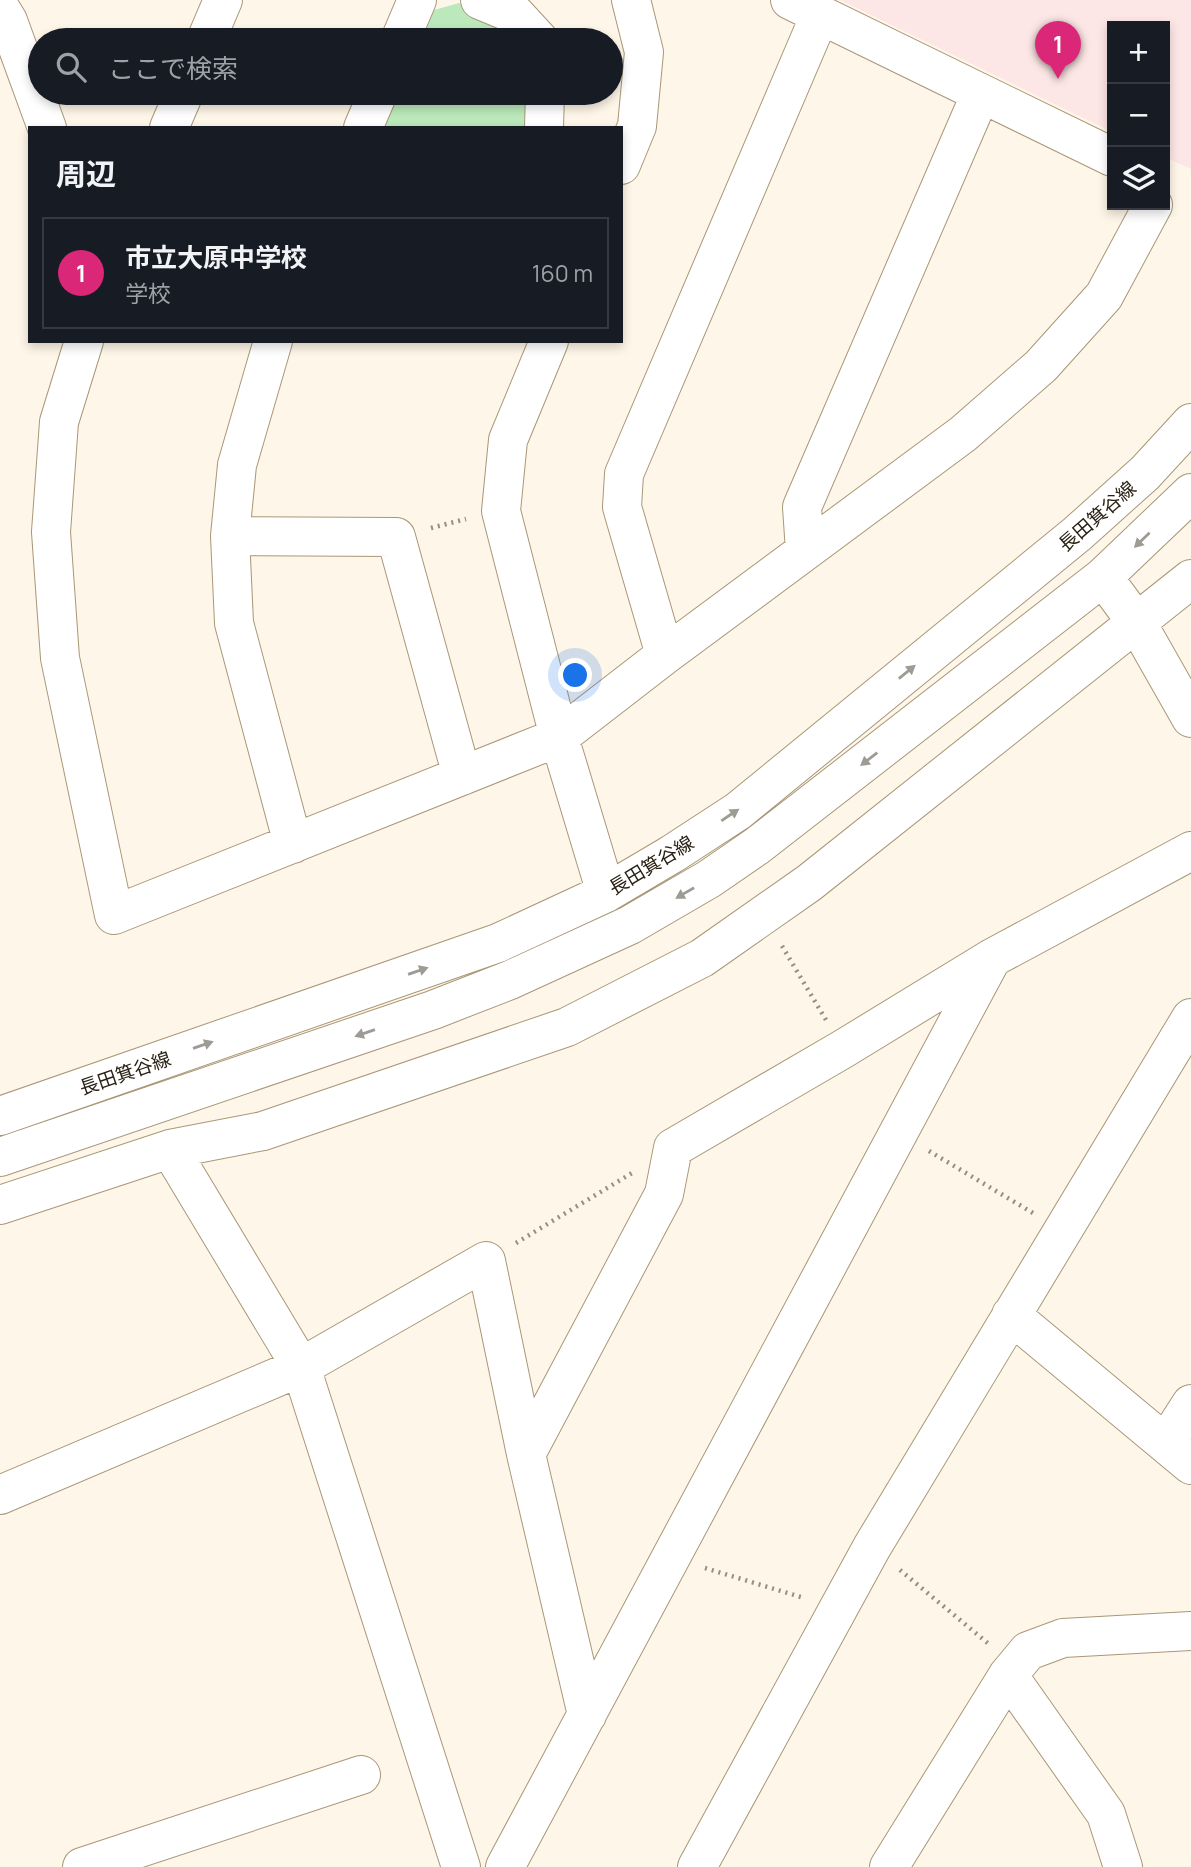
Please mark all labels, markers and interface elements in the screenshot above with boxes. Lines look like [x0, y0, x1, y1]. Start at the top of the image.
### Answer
pin: 1 [1035, 21, 1081, 79]
map controls [1107, 21, 1170, 210]
button: + [1107, 21, 1170, 84]
search box [28, 28, 623, 105]
icon: search [52, 48, 90, 86]
text: ここで検索 [108, 50, 238, 86]
button: − [1107, 84, 1170, 147]
button: layers [1107, 147, 1170, 210]
text: 周辺 [56, 153, 116, 194]
text: 市立大原中学校 [125, 239, 307, 275]
text: 1 [76, 257, 86, 289]
text: 160 m [532, 257, 593, 289]
text: 学校 [125, 277, 171, 309]
street label: 長田箕谷線 [1053, 475, 1141, 557]
one-way arrow [1133, 532, 1150, 549]
your location [558, 658, 592, 692]
one-way arrow [898, 665, 916, 680]
one-way arrow [860, 752, 878, 767]
one-way arrow [720, 809, 740, 822]
street label: 長田箕谷線 [604, 829, 698, 901]
one-way arrow [675, 887, 694, 899]
one-way arrow [408, 965, 429, 976]
one-way arrow [355, 1029, 376, 1039]
one-way arrow [193, 1039, 214, 1050]
street label: 長田箕谷線 [76, 1045, 174, 1101]

